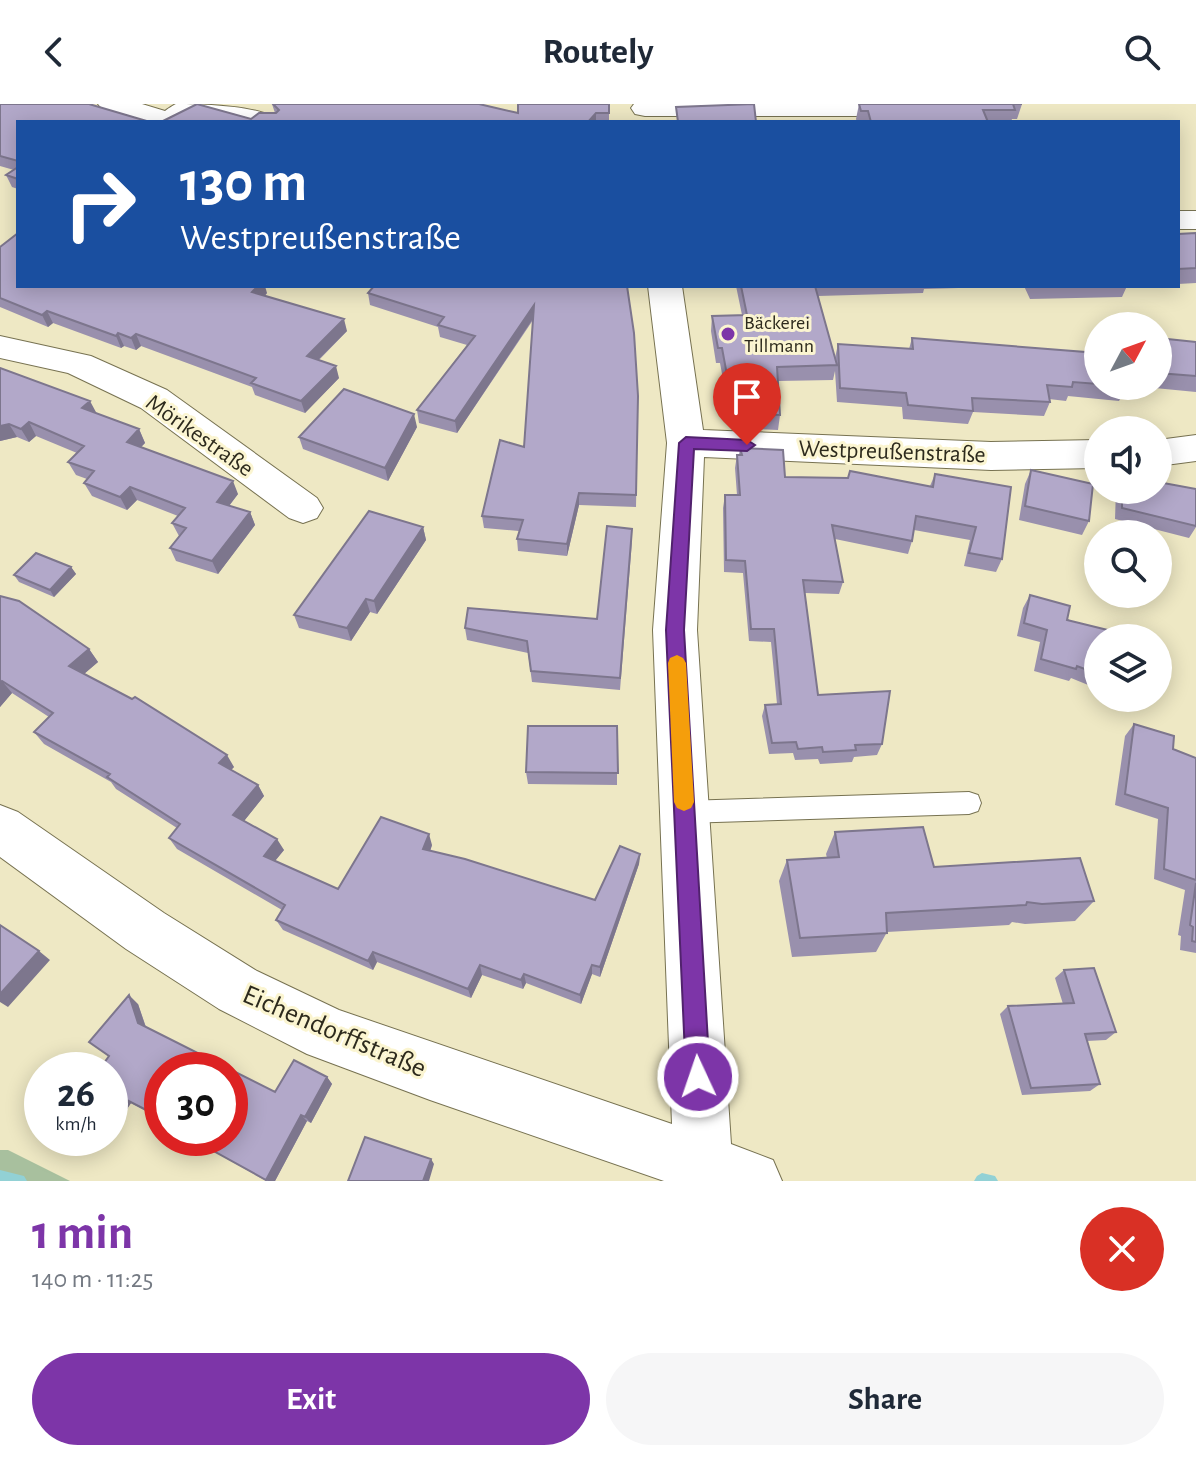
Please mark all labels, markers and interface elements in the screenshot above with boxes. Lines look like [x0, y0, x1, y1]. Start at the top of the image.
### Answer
icon: back [32, 30, 76, 74]
icon: search [1120, 30, 1164, 74]
text: Routely [543, 34, 653, 70]
icon: right [48, 152, 152, 256]
text: 130 m [180, 155, 307, 211]
text: Westpreußenstraße [180, 220, 461, 256]
north arrow [1084, 312, 1172, 400]
map controls [1084, 312, 1172, 712]
place label: Bäckerei Tillmann [744, 313, 814, 356]
marker: Bäckerei Tillmann [719, 325, 737, 343]
pin [713, 363, 781, 445]
icon: arrive [725, 375, 769, 419]
street label: Mörikestraße [141, 390, 257, 481]
button: sound [1084, 416, 1172, 504]
street label: Westpreußenstraße [798, 437, 986, 467]
button: search [1084, 520, 1172, 608]
button: layers [1084, 624, 1172, 712]
street label: Eichendorffstraße [238, 981, 430, 1083]
position arrow [656, 1035, 740, 1119]
speed limit sign: 30 [144, 1052, 248, 1156]
text: 26 [57, 1074, 95, 1114]
text: km/h [55, 1114, 97, 1134]
button: close [1080, 1207, 1164, 1291]
text: 1 min [32, 1210, 133, 1258]
text: 140 m · 11:25 [32, 1266, 153, 1292]
button: Exit [32, 1353, 590, 1445]
button: Share [606, 1353, 1164, 1445]

